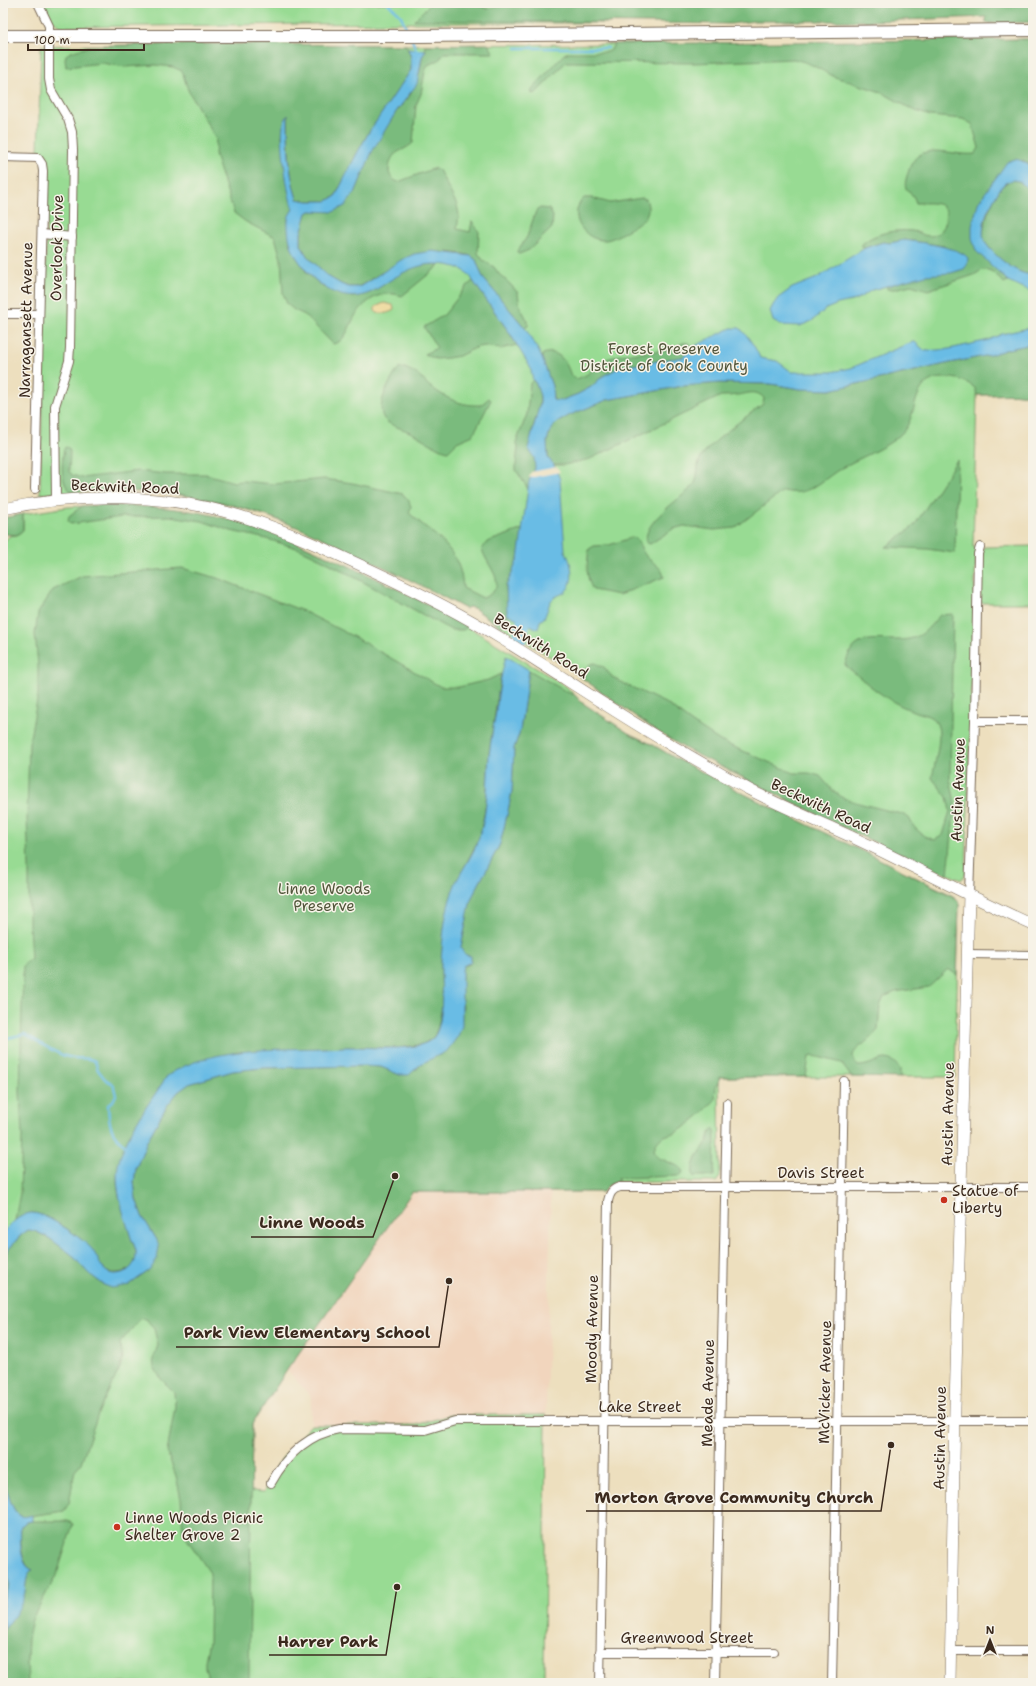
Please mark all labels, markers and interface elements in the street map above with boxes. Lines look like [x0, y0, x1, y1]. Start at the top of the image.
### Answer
scale bar [28, 26, 144, 52]
text: 100 m [34, 32, 70, 48]
street label: Overlook Drive [46, 195, 68, 301]
street label: Narragansett Avenue [15, 242, 37, 398]
park label: Forest Preserve District of Cook County [580, 339, 748, 376]
street label: Beckwith Road [71, 475, 180, 499]
street label: Beckwith Road [490, 609, 593, 683]
street label: Austin Avenue [946, 738, 970, 842]
street label: Beckwith Road [768, 774, 875, 838]
park label: Linne Woods Preserve [278, 879, 370, 916]
street label: Austin Avenue [937, 1062, 959, 1166]
street label: Davis Street [778, 1163, 864, 1183]
place label: Statue of Liberty [952, 1181, 1019, 1218]
marker: Statue of Liberty [939, 1195, 949, 1205]
callout: Linne Woods [251, 1209, 373, 1237]
text: Linne Woods [259, 1212, 365, 1233]
street label: Moody Avenue [581, 1275, 603, 1383]
callout: Park View Elementary School [176, 1319, 439, 1347]
street label: McVicker Avenue [814, 1320, 836, 1444]
text: Park View Elementary School [184, 1322, 431, 1343]
street label: Meade Avenue [697, 1339, 719, 1447]
street label: Austin Avenue [929, 1386, 951, 1490]
street label: Lake Street [598, 1397, 682, 1417]
callout: Morton Grove Community Church [586, 1483, 881, 1511]
text: Morton Grove Community Church [595, 1487, 874, 1508]
place label: Linne Woods Picnic Shelter Grove 2 [125, 1508, 263, 1545]
marker: Linne Woods Picnic Shelter Grove 2 [112, 1522, 122, 1532]
north arrow [970, 1620, 1010, 1660]
text: N [986, 1623, 995, 1638]
callout: Harrer Park [269, 1627, 386, 1655]
street label: Greenwood Street [620, 1628, 754, 1648]
text: Harrer Park [278, 1631, 378, 1652]

